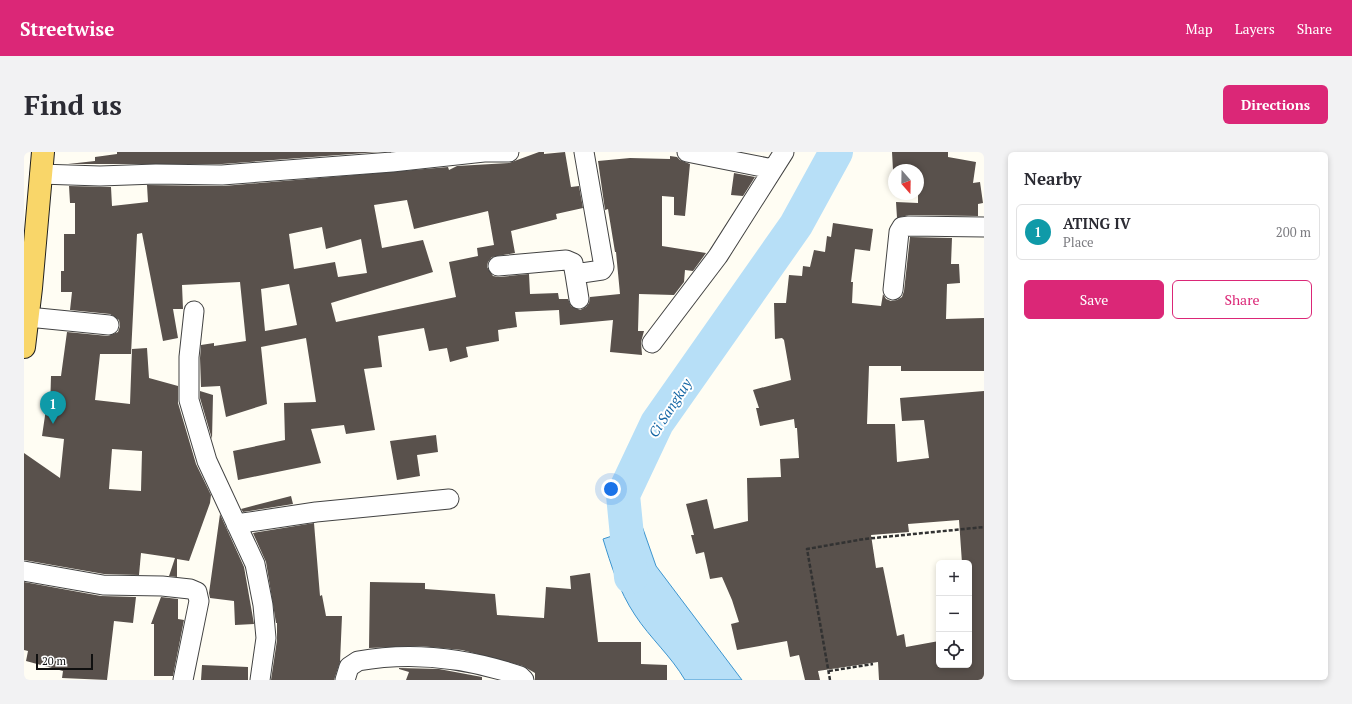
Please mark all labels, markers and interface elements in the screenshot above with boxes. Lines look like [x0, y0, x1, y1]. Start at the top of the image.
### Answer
text: Streetwise [20, 16, 114, 41]
text: Map [1186, 19, 1213, 38]
text: Layers [1235, 19, 1275, 38]
text: Share [1297, 19, 1332, 38]
button: Directions [1223, 85, 1328, 124]
text: Find us [24, 86, 122, 123]
north arrow [888, 164, 924, 200]
text: Nearby [1024, 167, 1082, 190]
text: ATING IV [1063, 213, 1131, 233]
text: 1 [1034, 223, 1042, 241]
text: 200 m [1276, 223, 1311, 241]
text: Place [1063, 233, 1094, 251]
button: Save [1024, 280, 1164, 319]
button: Share [1172, 280, 1312, 319]
water label: Ci Sangkuy [644, 374, 696, 441]
pin: 1 [40, 391, 66, 424]
your location [601, 479, 621, 499]
map controls [936, 560, 972, 668]
button: + [936, 560, 972, 596]
button: − [936, 596, 972, 632]
button: locate [936, 632, 972, 668]
scale bar [36, 652, 93, 671]
text: 20 m [42, 654, 66, 668]

